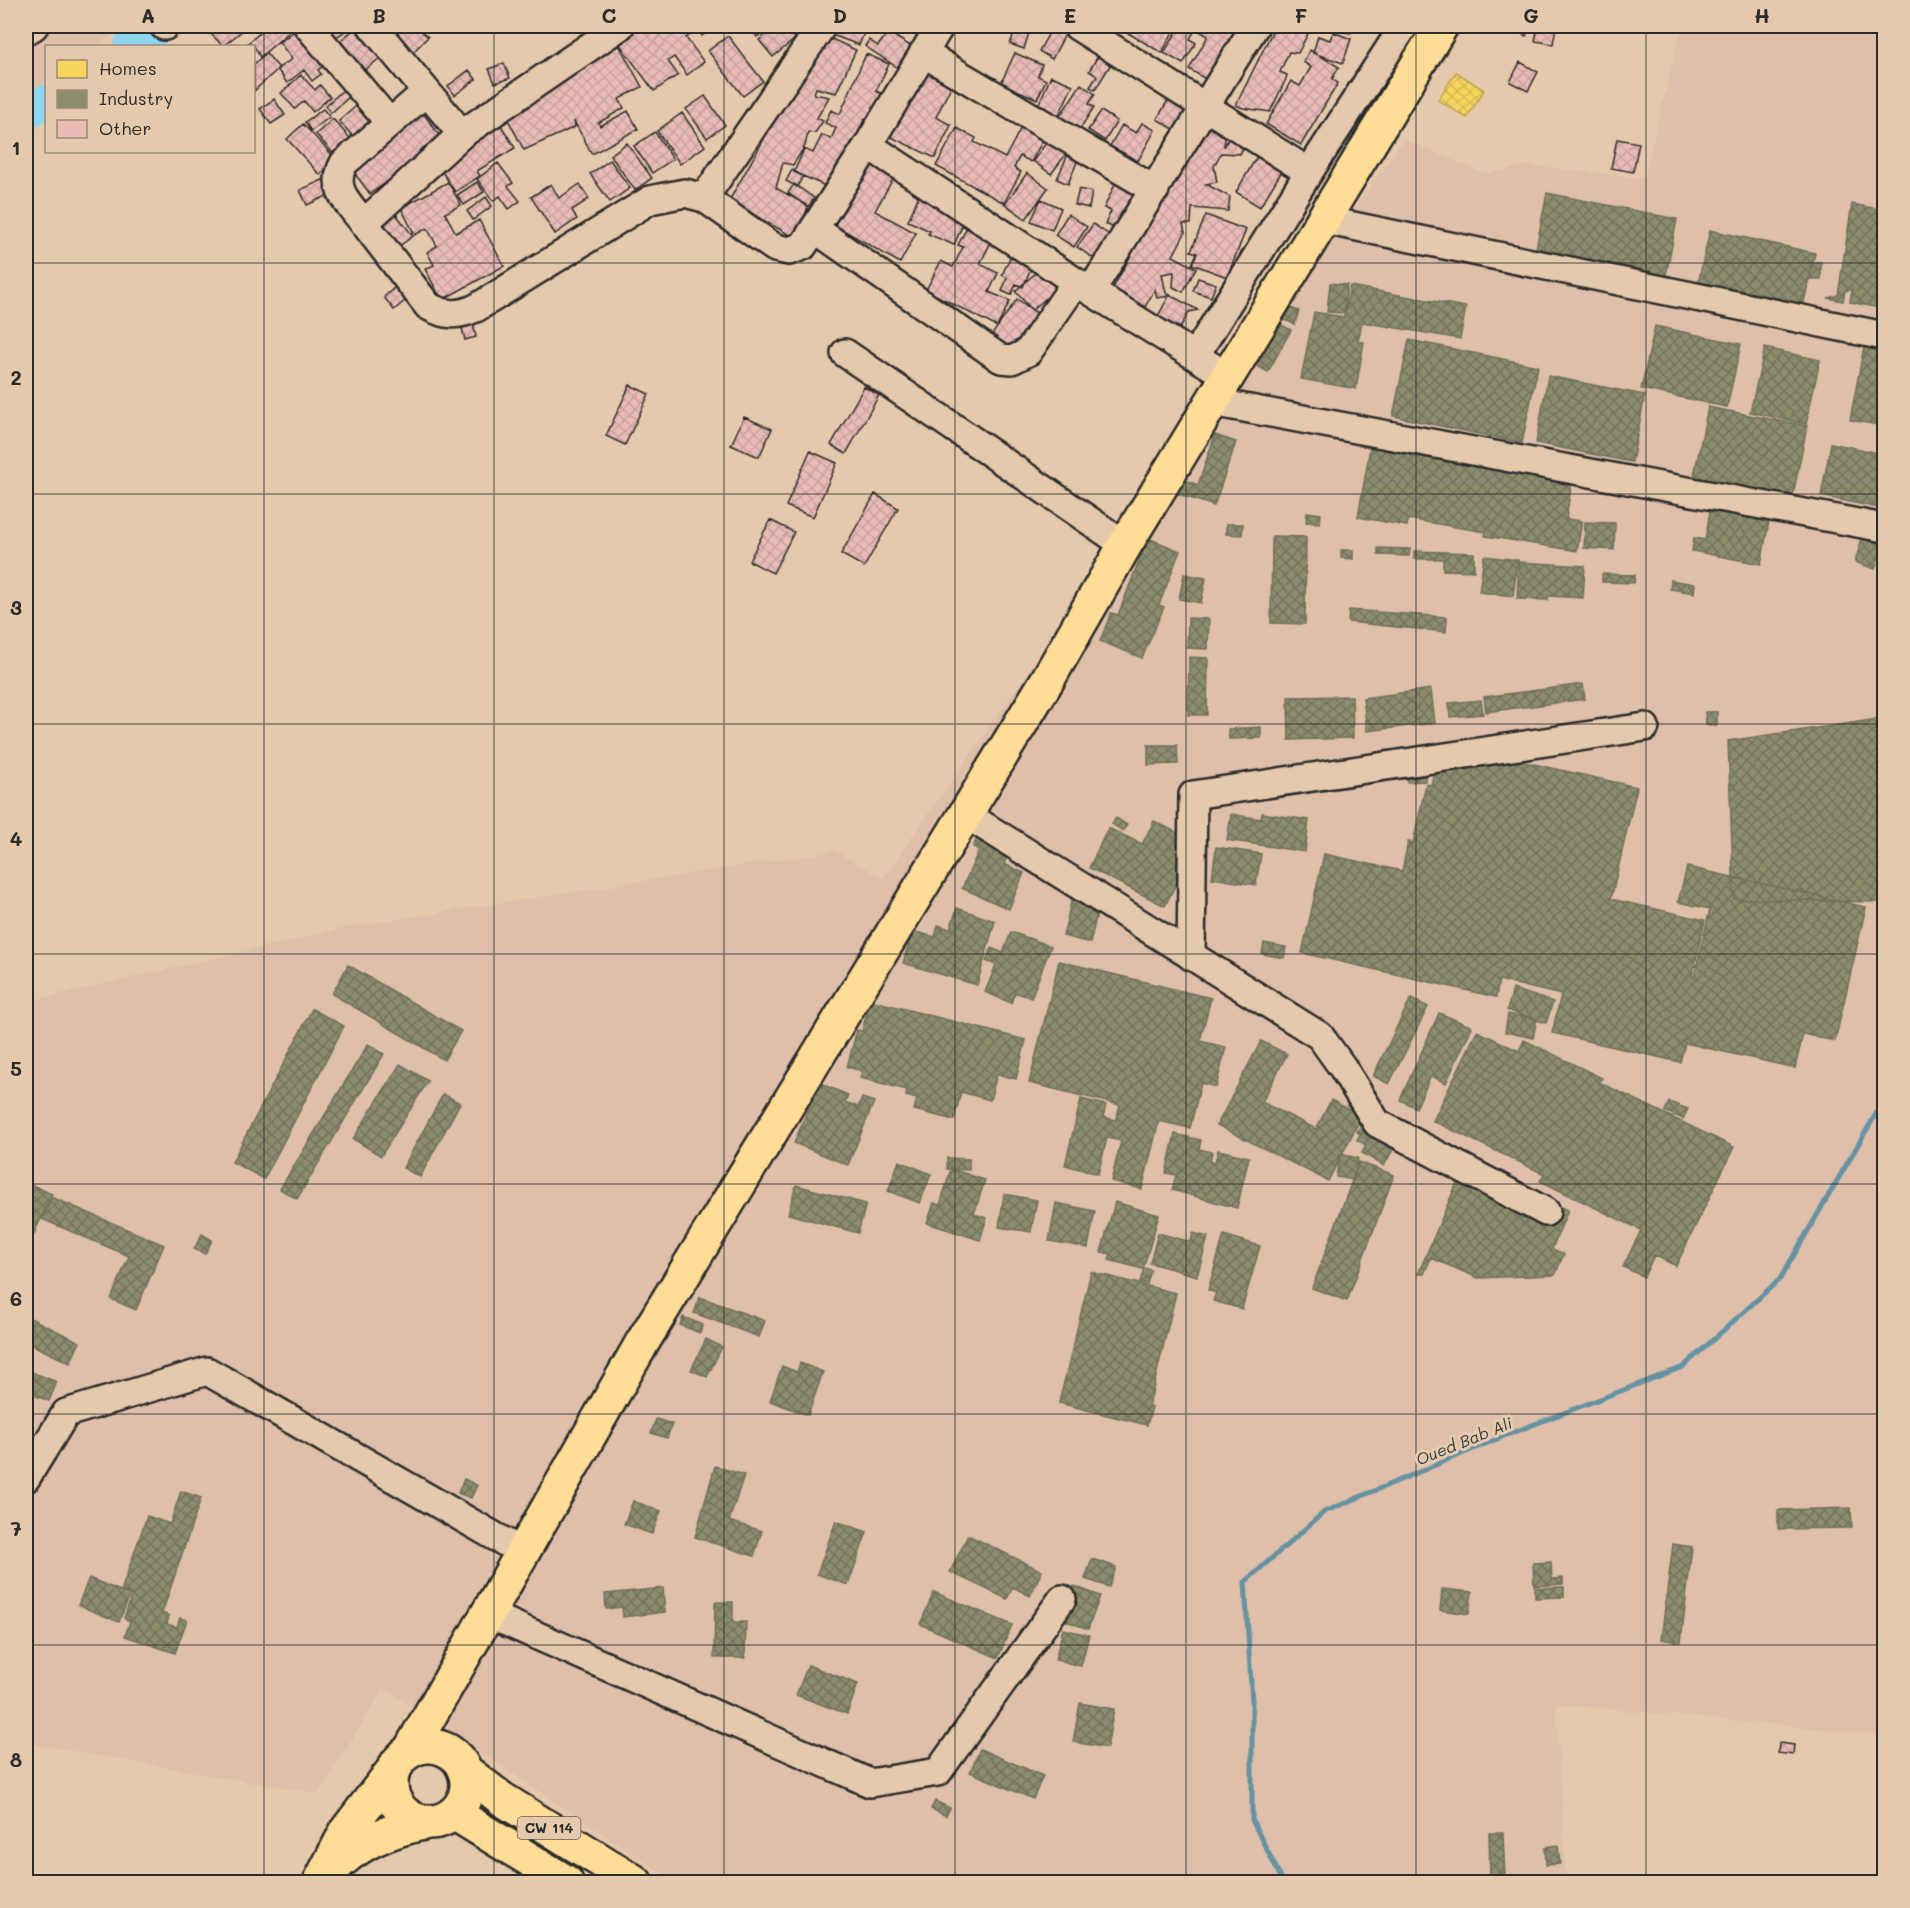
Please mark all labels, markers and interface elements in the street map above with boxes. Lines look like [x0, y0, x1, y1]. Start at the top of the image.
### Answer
text: A [141, 2, 155, 28]
text: B [372, 2, 386, 28]
text: C [602, 2, 617, 28]
text: D [833, 2, 847, 28]
text: E [1064, 2, 1076, 28]
text: F [1295, 2, 1308, 28]
text: G [1523, 2, 1539, 28]
text: H [1754, 2, 1770, 28]
legend [45, 45, 255, 153]
text: Homes [99, 56, 157, 80]
text: Industry [99, 86, 173, 110]
text: Other [99, 116, 152, 140]
text: 1 [12, 134, 20, 160]
text: 2 [10, 364, 22, 390]
text: 3 [10, 594, 22, 620]
text: 4 [10, 825, 23, 851]
text: 5 [10, 1055, 22, 1081]
text: 6 [10, 1285, 22, 1311]
water label: Oued Bab Ali [1413, 1412, 1515, 1469]
text: 7 [10, 1515, 22, 1541]
text: 8 [10, 1746, 22, 1772]
road number: CW 114 [518, 1817, 580, 1839]

